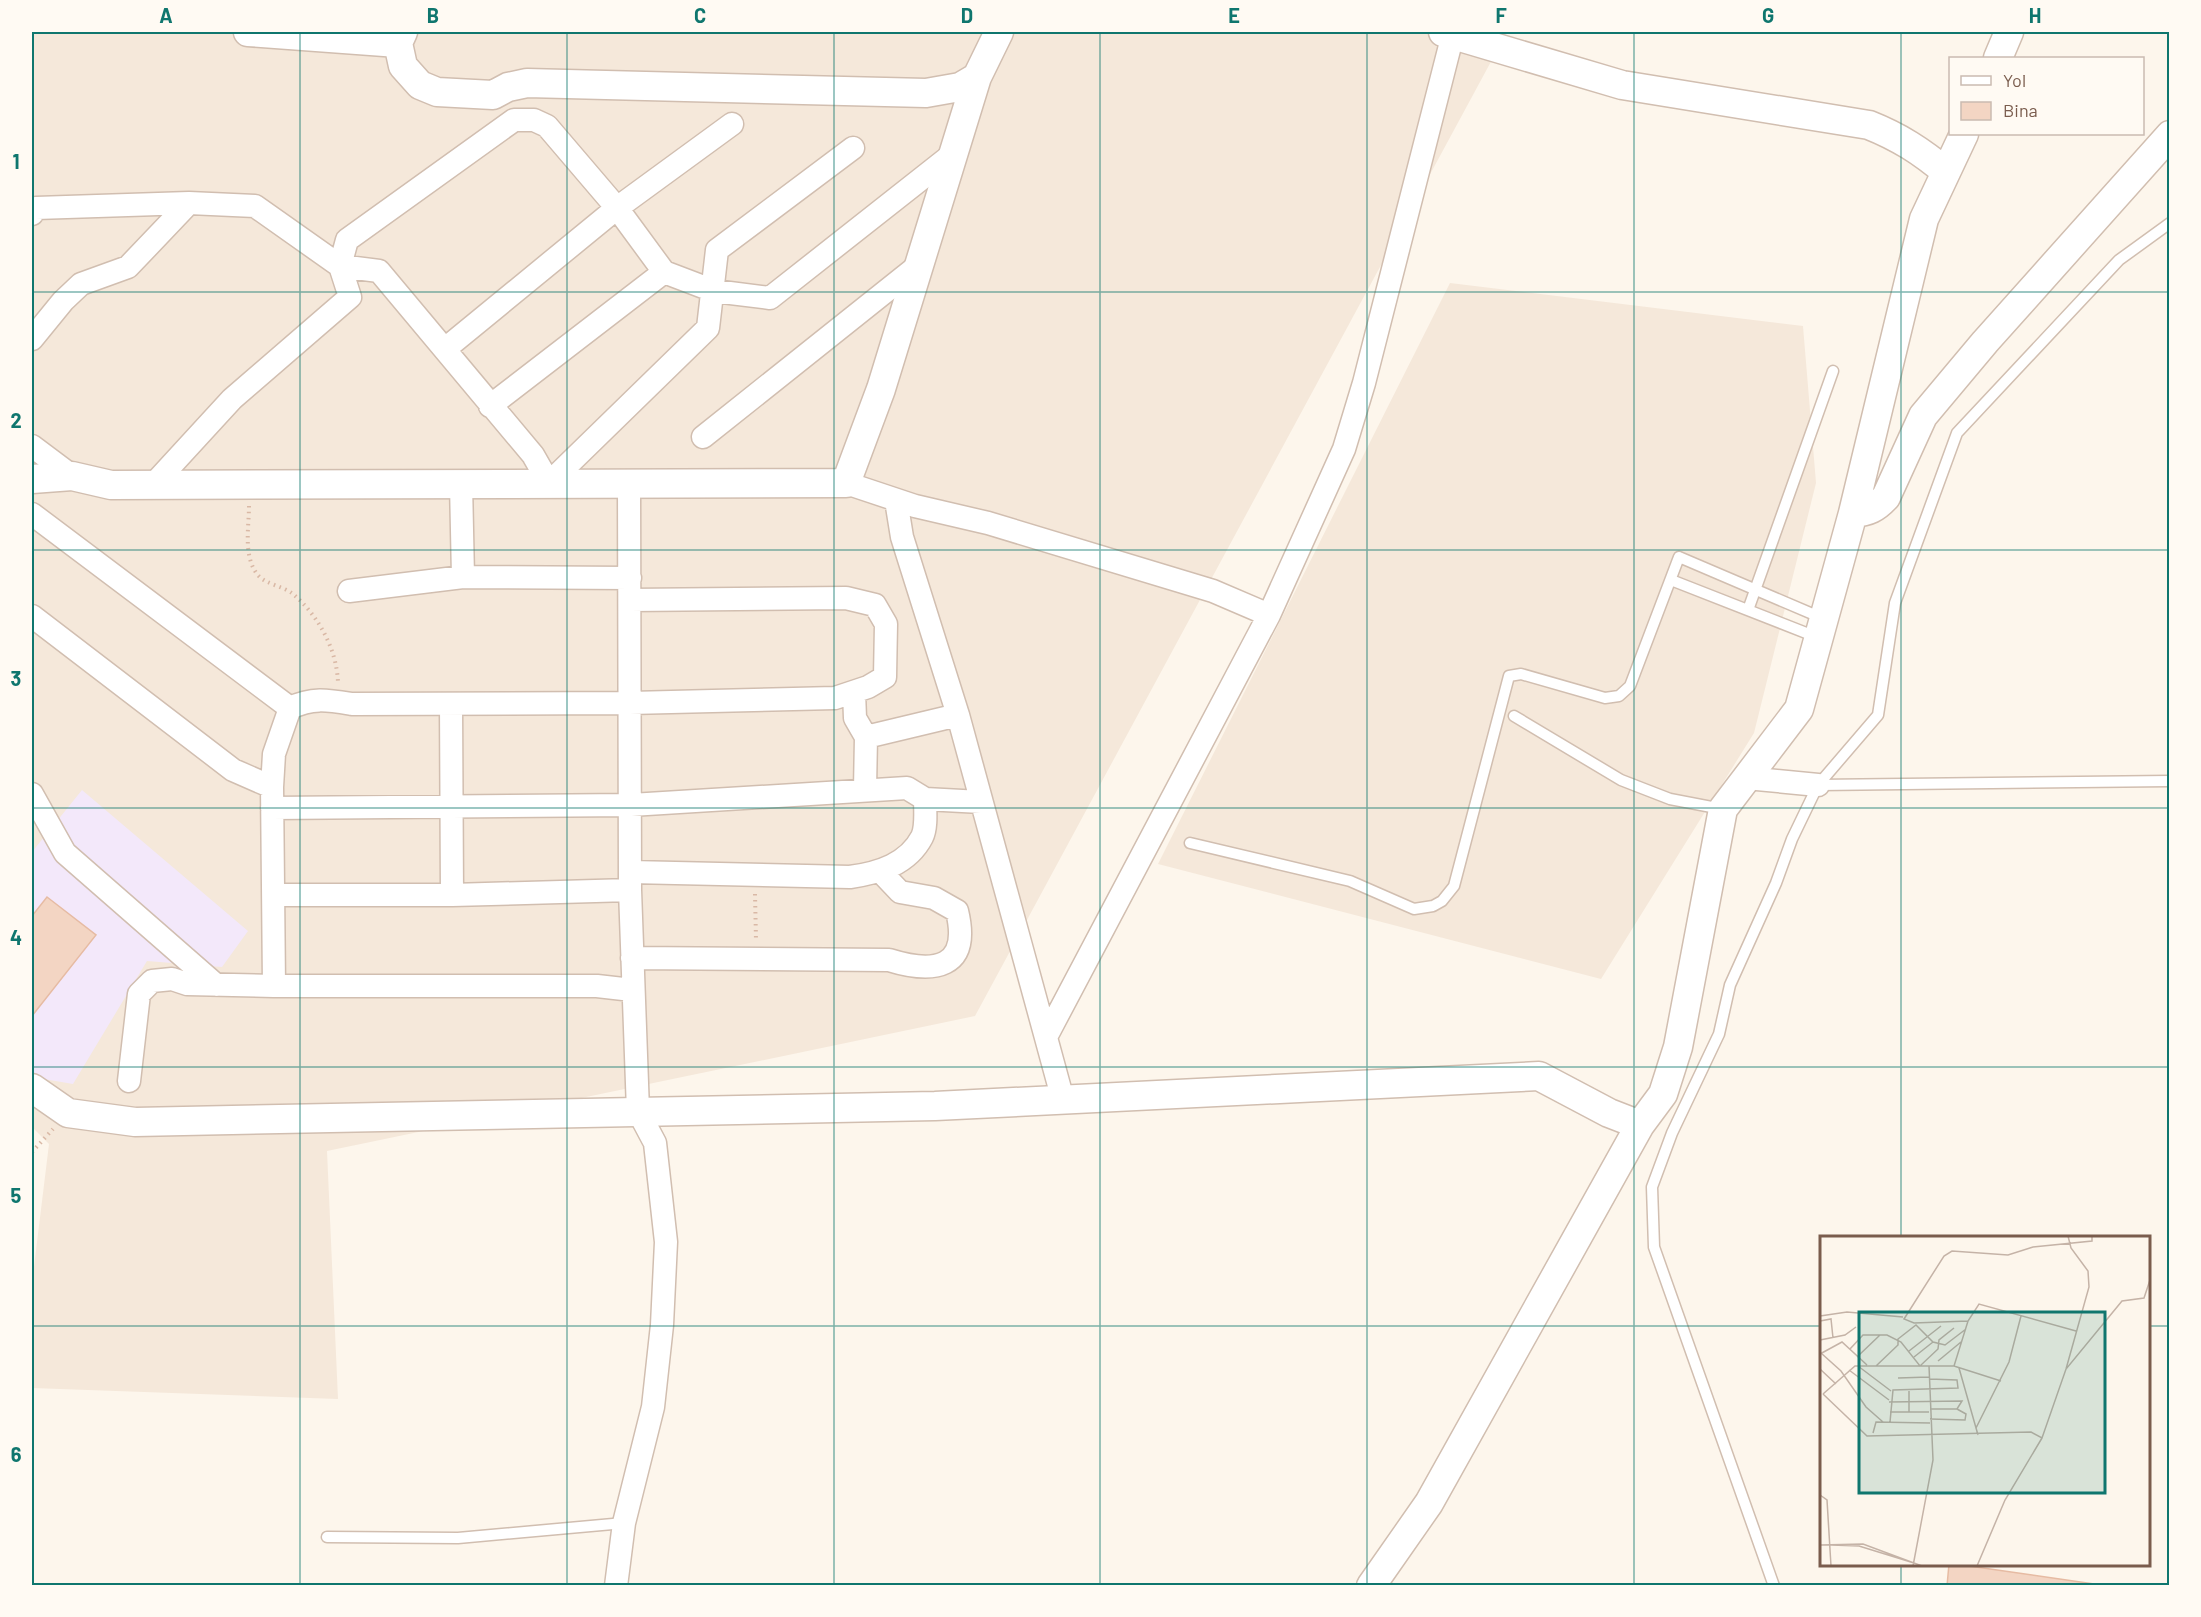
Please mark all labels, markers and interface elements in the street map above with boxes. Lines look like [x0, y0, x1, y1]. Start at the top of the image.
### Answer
text: A [159, 3, 173, 27]
text: B [427, 3, 439, 27]
text: C [694, 3, 706, 27]
text: D [961, 3, 973, 27]
text: E [1228, 3, 1240, 27]
text: F [1495, 3, 1507, 27]
text: G [1762, 3, 1774, 27]
text: H [2029, 3, 2041, 27]
legend [1949, 57, 2144, 135]
text: Yol [2003, 69, 2026, 91]
text: Bina [2003, 99, 2038, 121]
text: 1 [12, 149, 20, 173]
text: 2 [10, 408, 22, 432]
text: 3 [11, 666, 21, 690]
text: 4 [10, 925, 22, 949]
text: 5 [11, 1183, 22, 1207]
inset map [1820, 1236, 2150, 1566]
text: 6 [11, 1442, 22, 1466]

